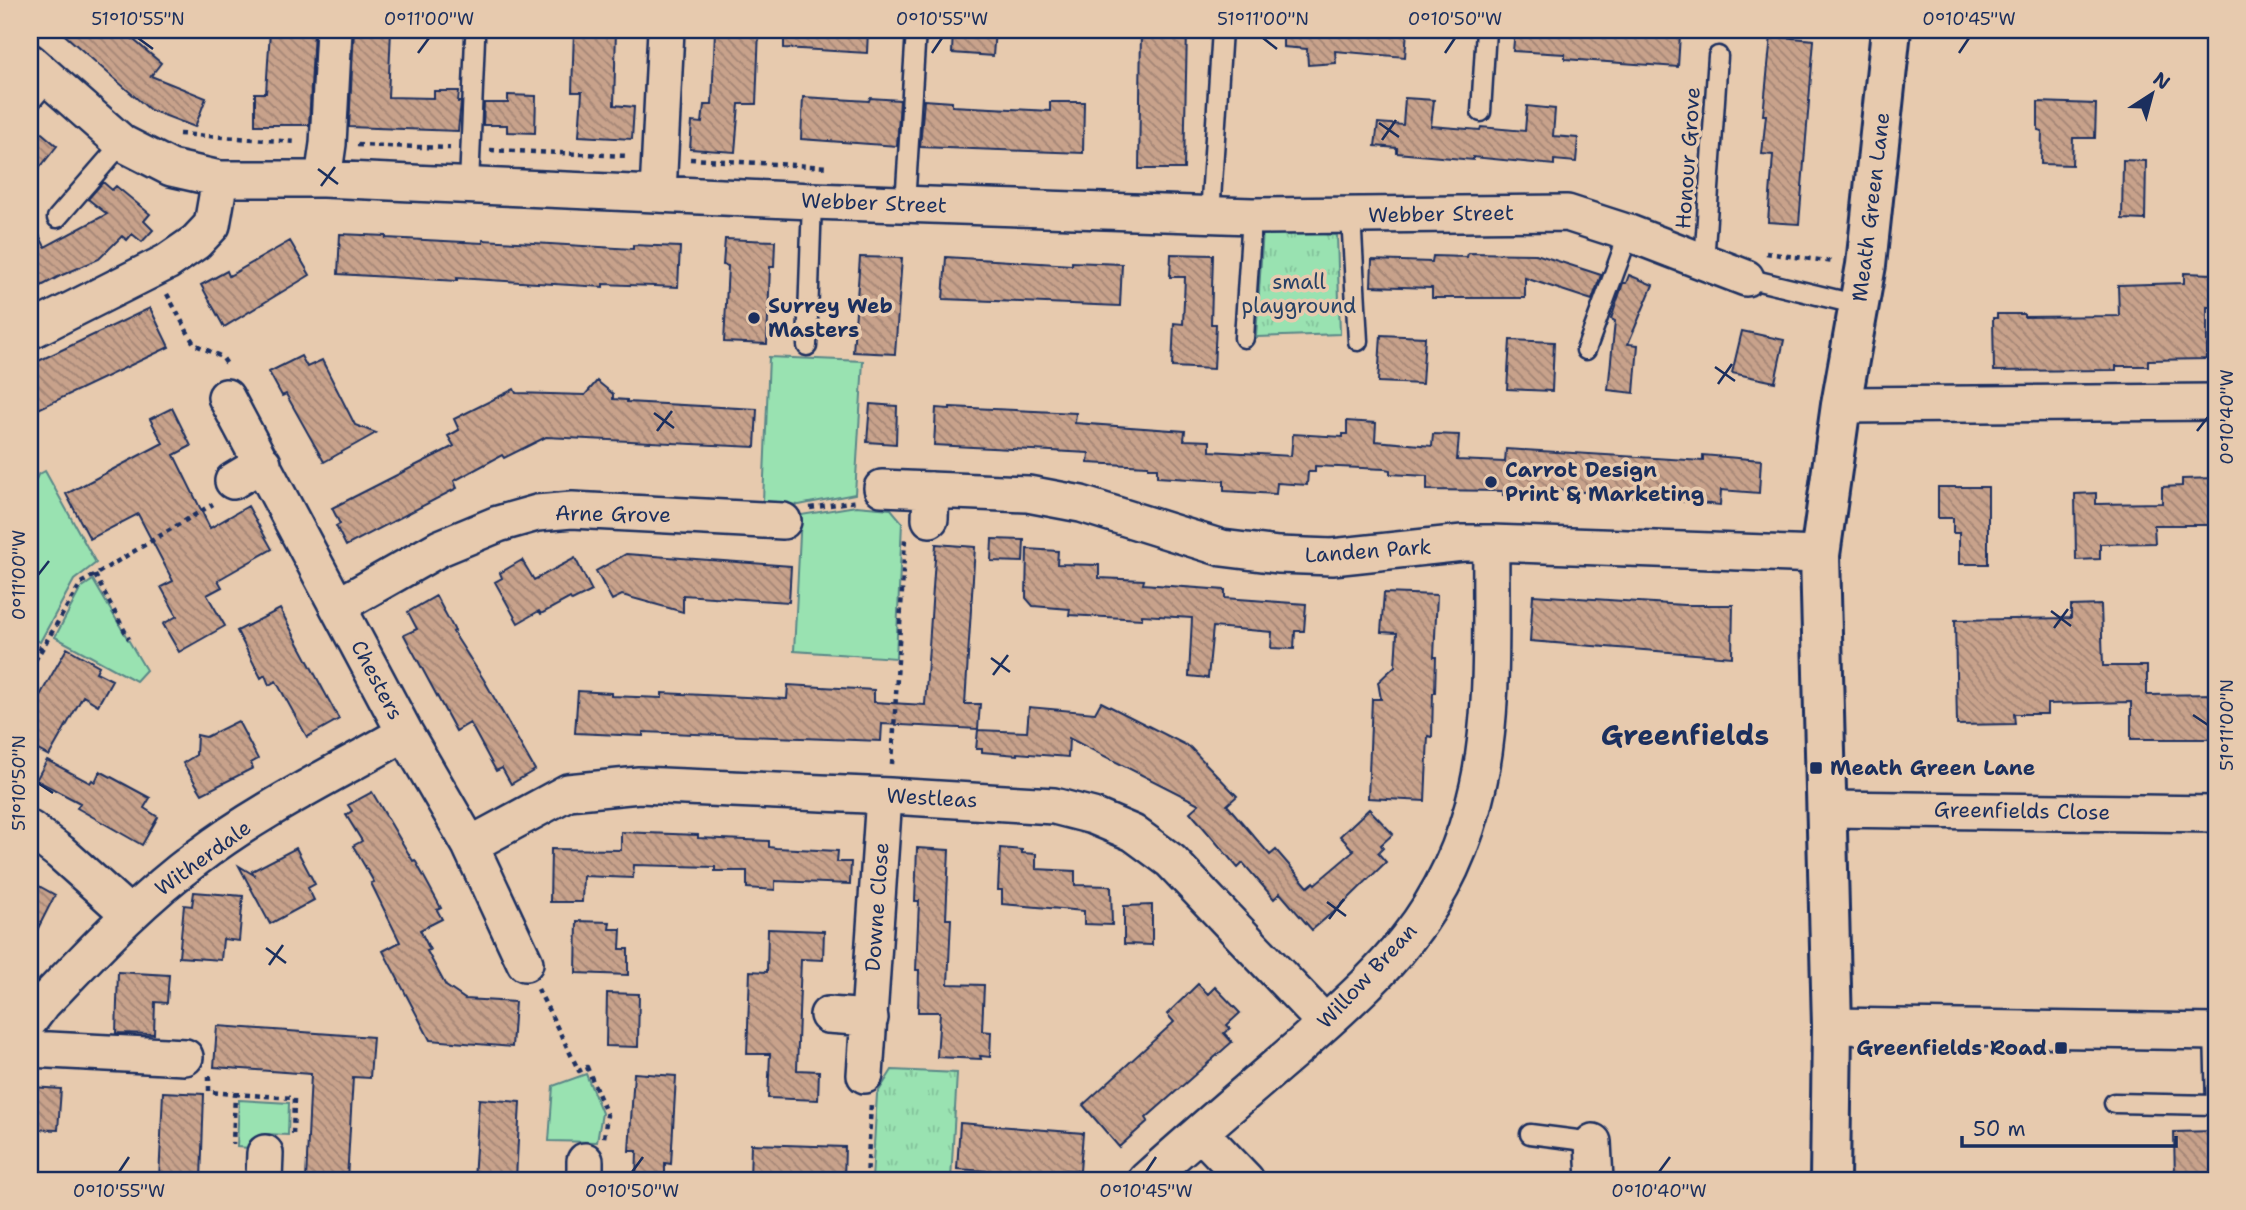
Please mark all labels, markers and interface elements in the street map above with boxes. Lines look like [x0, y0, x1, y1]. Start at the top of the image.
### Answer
text: 51°10'55"N [91, 7, 185, 31]
text: 0°11'00"W [384, 7, 474, 31]
text: 0°10'55"W [896, 7, 988, 31]
text: 51°11'00"N [1217, 7, 1309, 31]
text: 0°10'50"W [1408, 7, 1502, 31]
text: 0°10'45"W [1922, 7, 2016, 31]
north arrow [2116, 60, 2186, 130]
text: N [2148, 66, 2175, 95]
street label: Honour Grove [1669, 86, 1707, 230]
street label: Meath Green Lane [1845, 111, 1897, 303]
street label: Webber Street [801, 186, 947, 220]
street label: Webber Street [1368, 199, 1514, 229]
park label: small playground [1242, 268, 1356, 320]
place label: Surrey Web Masters [768, 292, 893, 344]
marker: Surrey Web Masters [746, 310, 762, 326]
text: 0°10'40"W [2215, 369, 2239, 465]
place label: Carrot Design Print & Marketing [1505, 456, 1704, 508]
marker: Carrot Design Print & Marketing [1483, 474, 1499, 490]
street label: Arne Grove [555, 499, 671, 529]
text: 0°11'00"W [7, 530, 31, 620]
street label: Landen Park [1304, 533, 1432, 569]
street label: Chesters [344, 635, 410, 725]
text: 51°11'00"N [2215, 679, 2239, 771]
district label: Greenfields [1601, 716, 1769, 754]
text: 51°10'50"N [7, 735, 31, 831]
place label: Meath Green Lane [1830, 754, 2035, 782]
marker: Meath Green Lane [1808, 760, 1824, 776]
street label: Westleas [886, 782, 978, 814]
street label: Greenfields Close [1934, 795, 2110, 827]
street label: Witherdale [149, 814, 257, 902]
street label: Downe Close [859, 841, 895, 973]
street label: Willow Brean [1311, 917, 1423, 1035]
place label: Greenfields Road [1856, 1034, 2047, 1062]
marker: Greenfields Road [2053, 1040, 2069, 1056]
scale bar [1962, 1105, 2176, 1149]
text: 50 m [1973, 1115, 2026, 1143]
text: 0°10'55"W [73, 1179, 165, 1203]
text: 0°10'50"W [585, 1179, 679, 1203]
text: 0°10'45"W [1099, 1179, 1193, 1203]
text: 0°10'40"W [1611, 1179, 1707, 1203]

